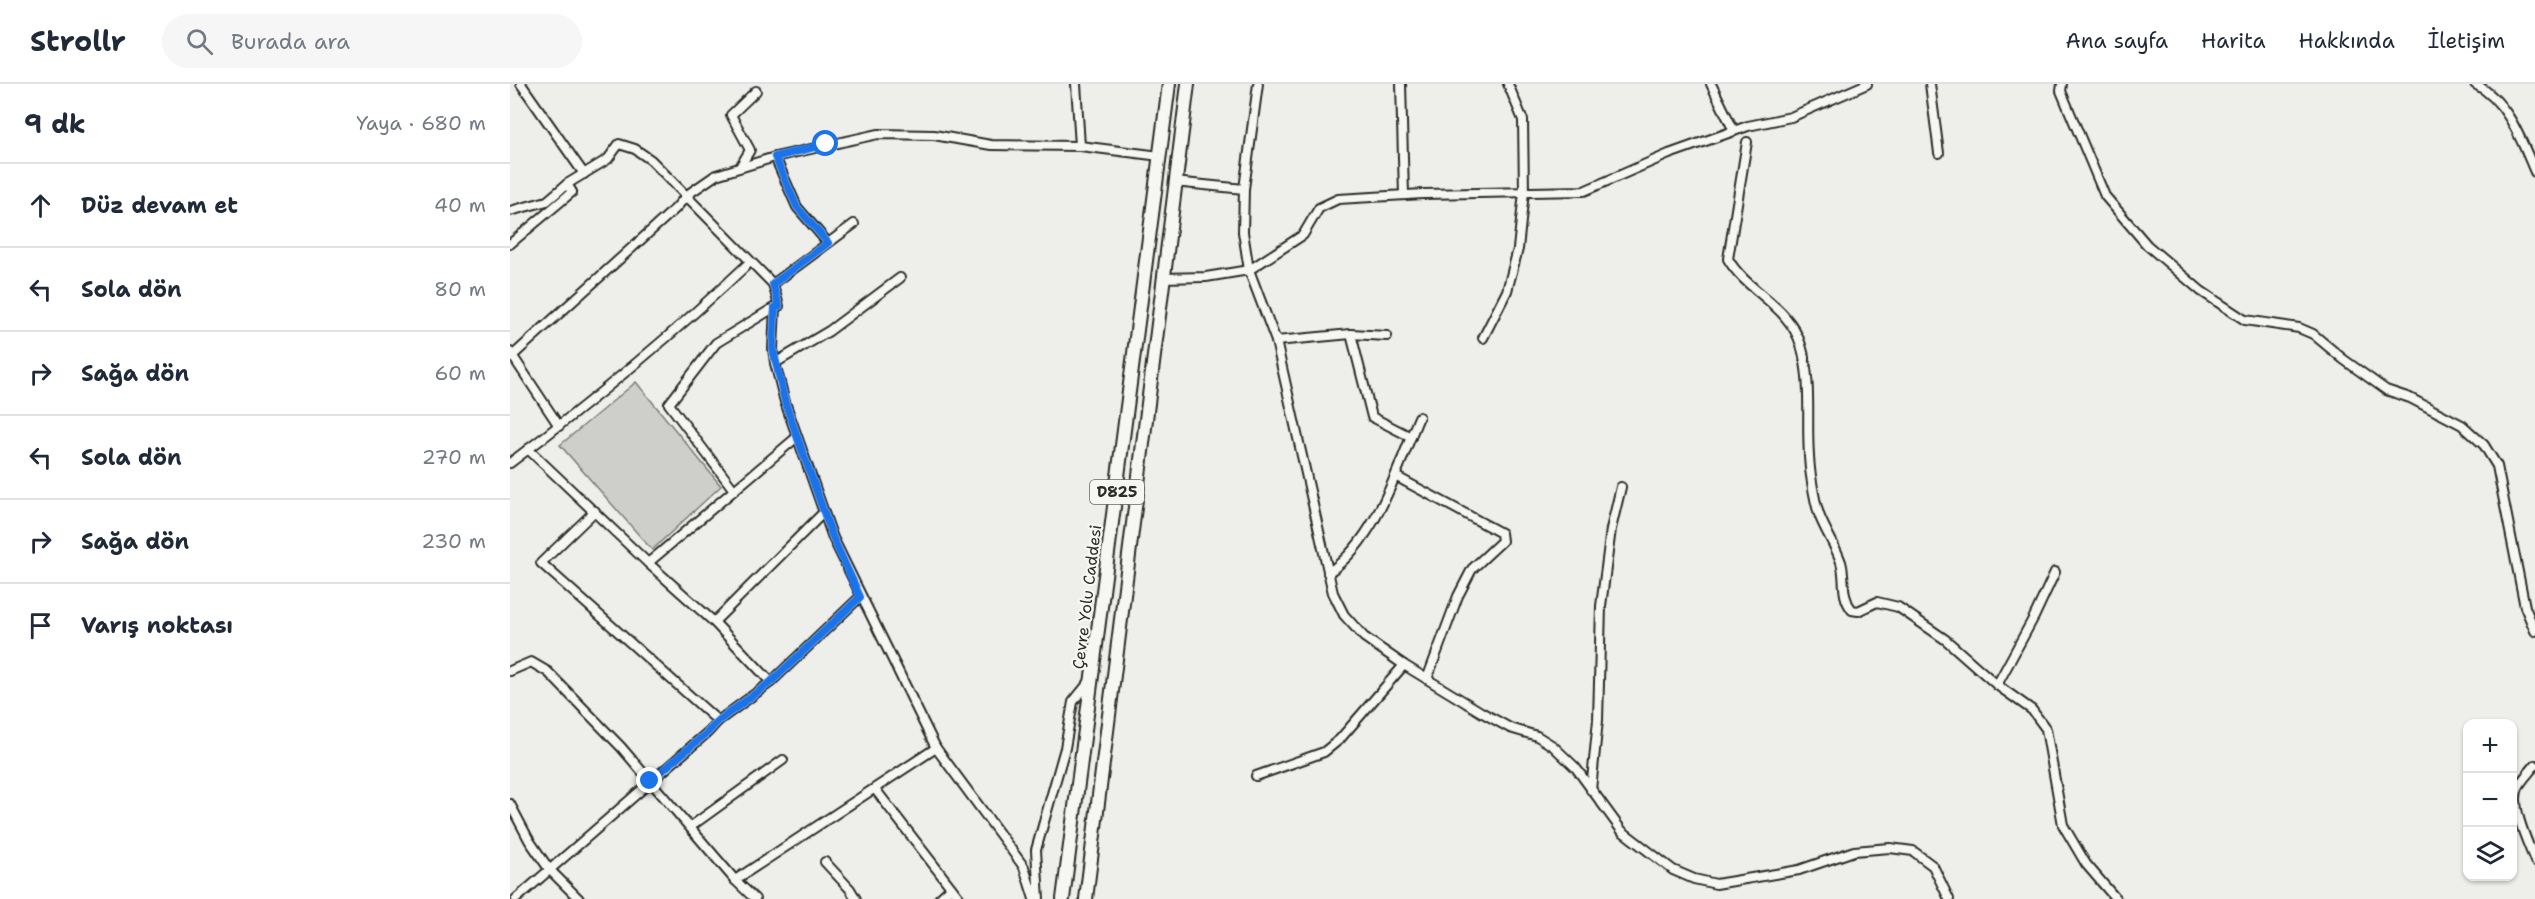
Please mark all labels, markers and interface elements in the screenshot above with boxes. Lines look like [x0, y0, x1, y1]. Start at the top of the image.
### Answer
search box [162, 14, 582, 68]
text: Strollr [30, 22, 126, 60]
icon: search [183, 25, 216, 58]
text: Burada ara [231, 27, 350, 56]
text: Ana sayfa [2066, 27, 2168, 55]
text: Harita [2201, 27, 2266, 55]
text: Hakkında [2299, 27, 2395, 55]
text: İletişim [2428, 27, 2505, 55]
text: 9 dk [24, 106, 86, 141]
text: Yaya · 680 m [356, 110, 486, 136]
route start [812, 130, 838, 156]
icon: ahead [24, 189, 57, 222]
text: Düz devam et [81, 191, 238, 220]
text: 40 m [434, 192, 486, 218]
icon: left [24, 273, 57, 306]
text: Sola dön [81, 275, 182, 304]
text: 80 m [434, 276, 486, 302]
icon: right [24, 357, 57, 390]
text: Sağa dön [81, 359, 189, 388]
text: 60 m [434, 360, 486, 386]
icon: left [24, 441, 57, 474]
text: Sola dön [81, 443, 182, 472]
text: 270 m [422, 444, 486, 470]
road number: D825 [1090, 480, 1144, 504]
street label: Çevre Yolu Caddesi [1068, 524, 1106, 670]
icon: right [24, 525, 57, 558]
text: Sağa dön [81, 527, 189, 556]
text: 230 m [421, 528, 486, 554]
icon: arrive [24, 609, 57, 642]
text: Varış noktası [81, 611, 233, 640]
map controls [2463, 719, 2517, 881]
button: + [2463, 719, 2517, 773]
route end [636, 767, 662, 793]
button: − [2463, 773, 2517, 827]
button: layers [2463, 827, 2517, 881]

